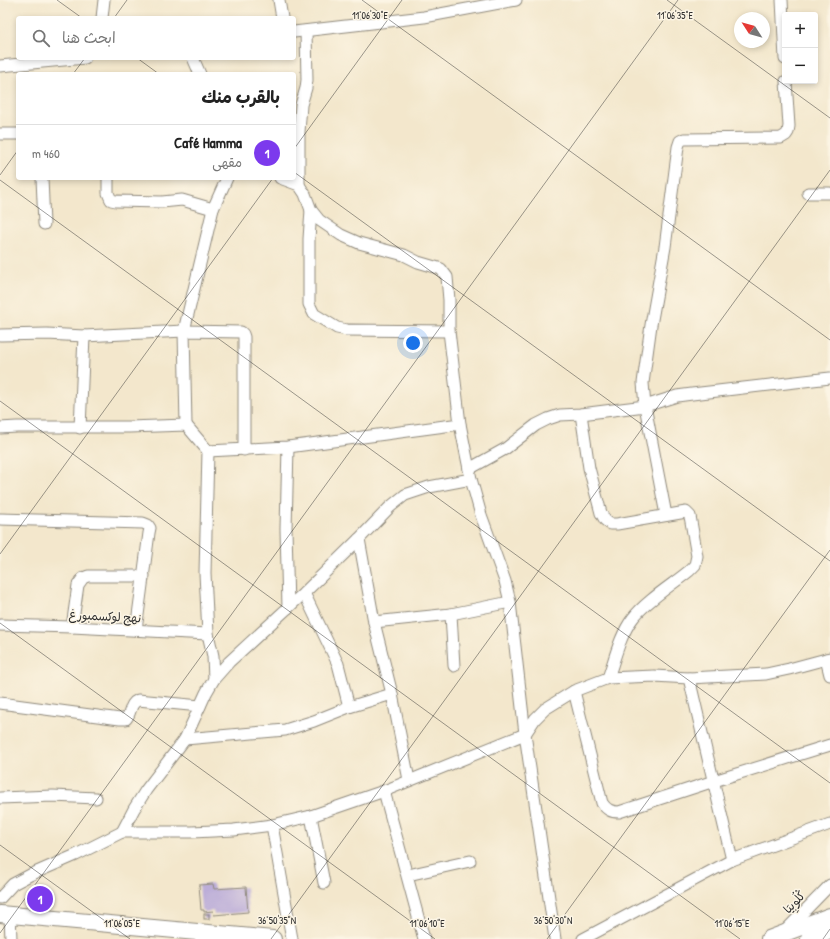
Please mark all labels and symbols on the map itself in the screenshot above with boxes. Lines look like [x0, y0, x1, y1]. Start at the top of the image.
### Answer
text: 11°06'30"E [352, 9, 389, 22]
text: 11°06'35"E [657, 9, 694, 22]
north arrow [734, 12, 770, 48]
your location [403, 333, 423, 353]
street label: نهج لوكسمبورغ [68, 606, 142, 627]
pin: 1 [27, 884, 53, 914]
street label: كْلُوبِيَا [779, 887, 810, 918]
text: 36°50'35"N [258, 914, 296, 927]
text: 36°50'30"N [534, 914, 572, 927]
text: 11°06'05"E [104, 917, 141, 930]
text: 11°06'10"E [409, 917, 445, 930]
text: 11°06'15"E [715, 917, 750, 930]

